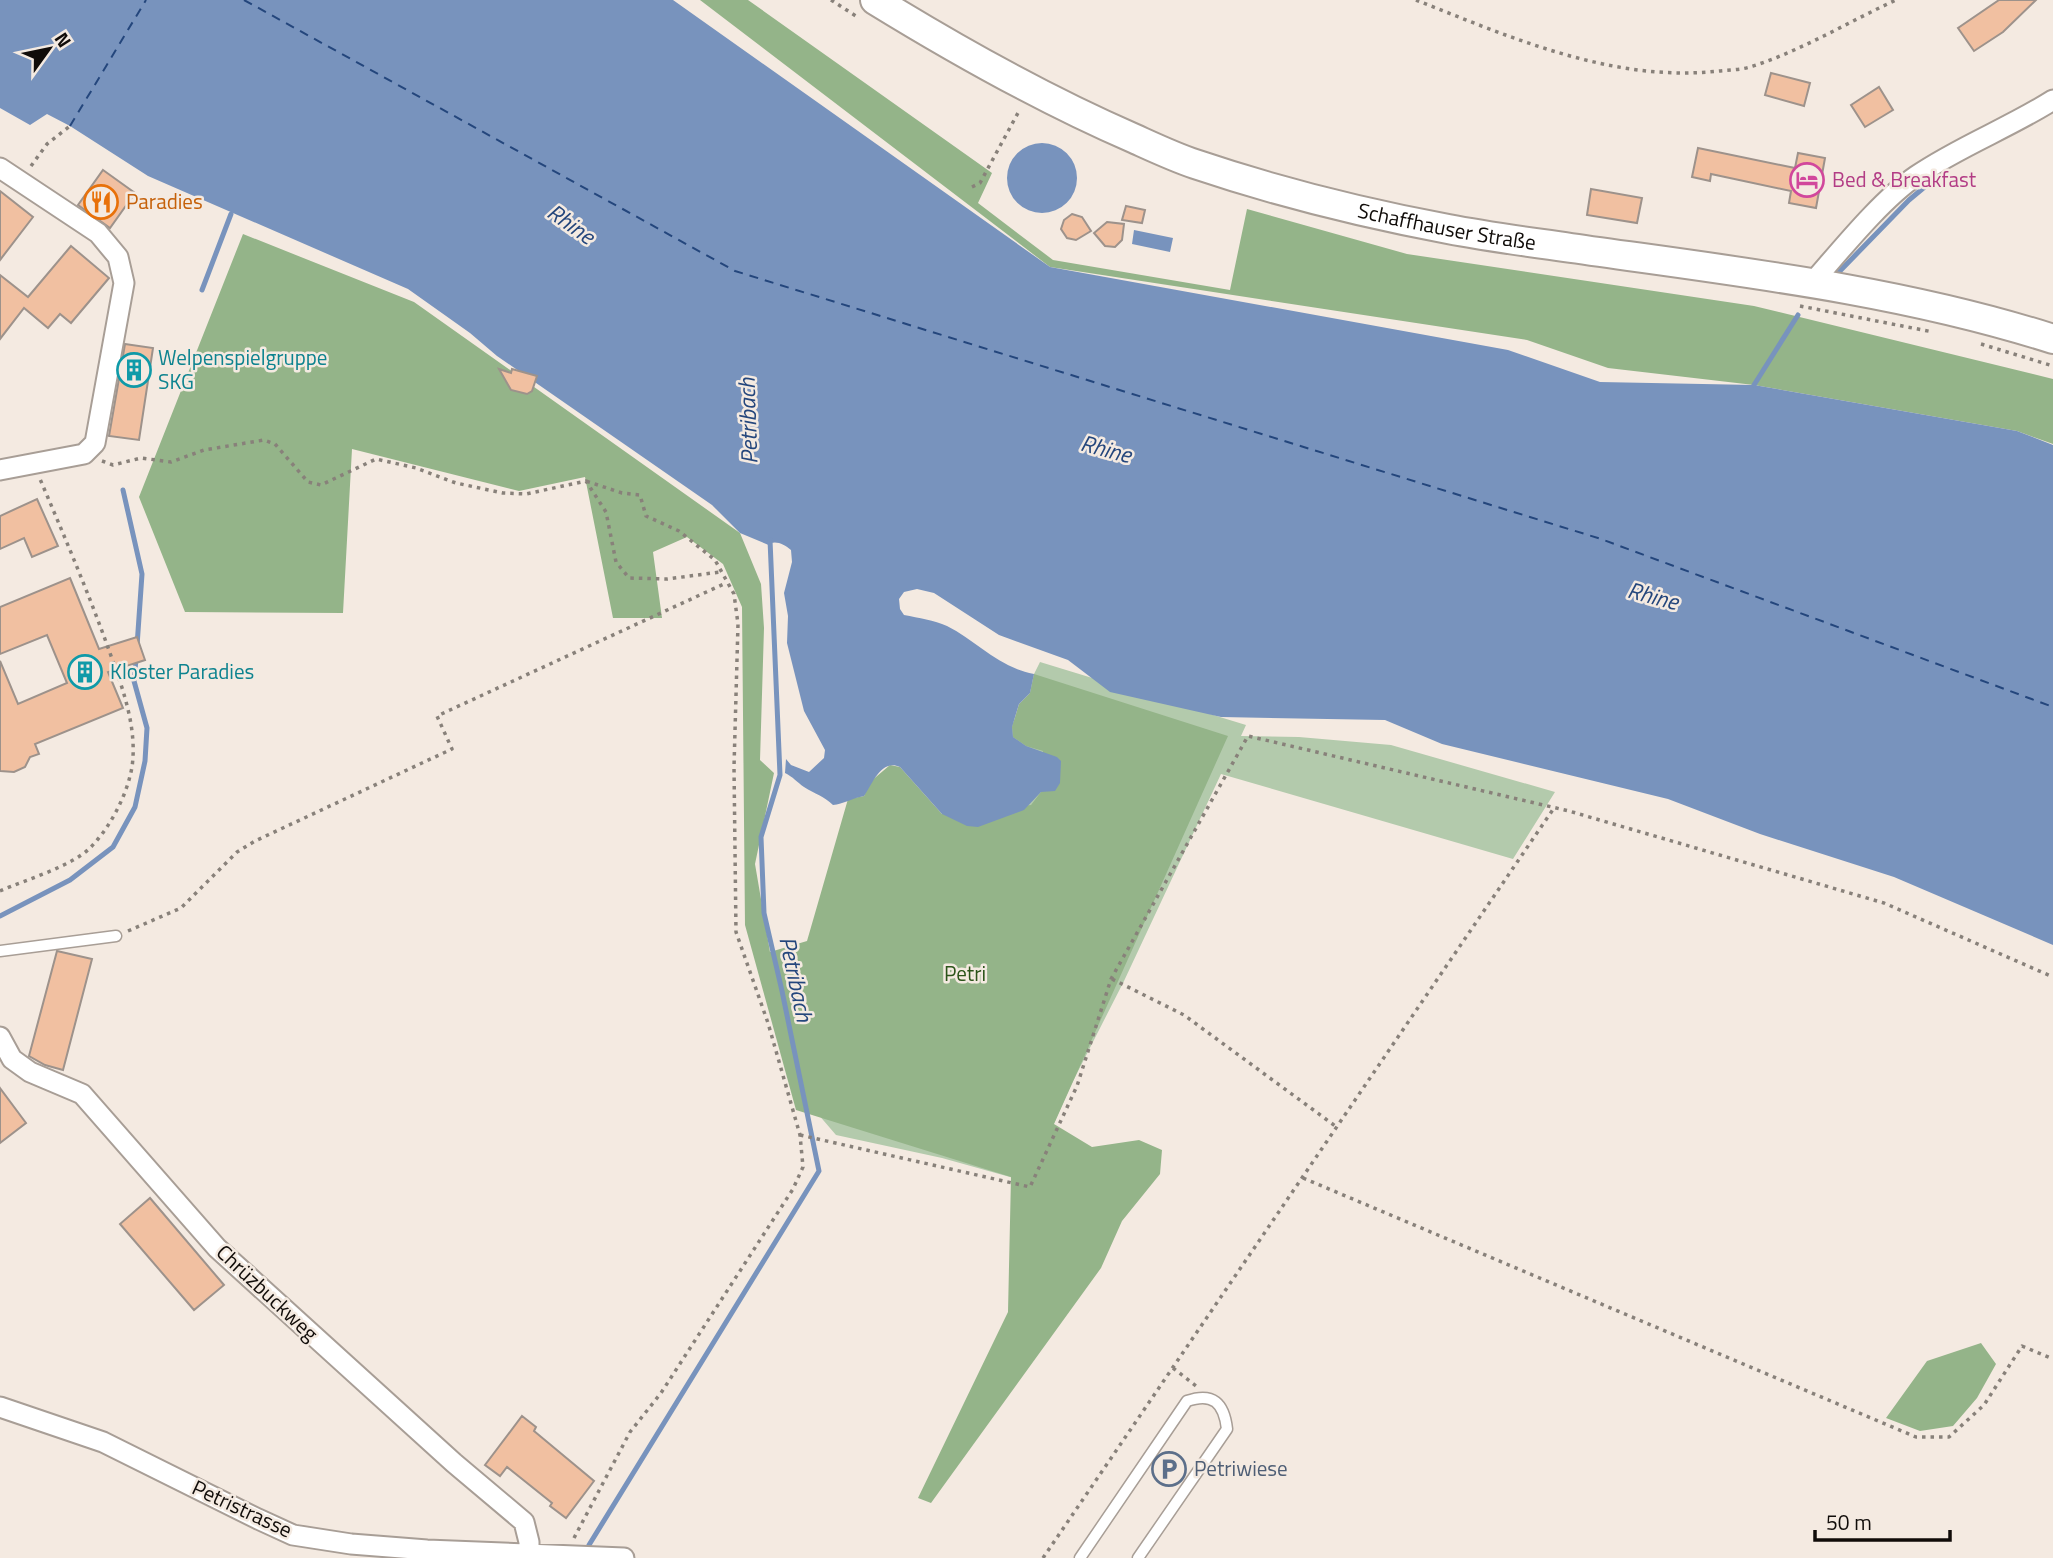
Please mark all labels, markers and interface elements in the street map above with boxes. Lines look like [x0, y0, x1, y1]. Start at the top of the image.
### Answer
north arrow [14, 14, 84, 84]
text: N [48, 26, 79, 53]
hotel icon: Bed & Breakfast [1788, 161, 1826, 199]
place label: Bed & Breakfast [1832, 163, 1977, 195]
restaurant icon: Paradies [82, 183, 120, 221]
place label: Paradies [126, 185, 203, 217]
street label: Schaffhauser Straße [1355, 194, 1538, 258]
water label: Rhine [540, 195, 603, 253]
place label: Welpenspielgruppe SKG [158, 341, 327, 397]
building icon: Welpenspielgruppe SKG [115, 351, 153, 389]
water label: Petribach [728, 377, 766, 465]
water label: Rhine [1077, 425, 1137, 472]
water label: Rhine [1624, 572, 1684, 619]
building icon: Kloster Paradies [66, 653, 104, 691]
place label: Kloster Paradies [110, 655, 254, 687]
water label: Petribach [770, 933, 823, 1025]
park label: Petri [944, 957, 986, 989]
street label: Chrüzbuckweg [209, 1236, 326, 1348]
parking icon: Petriwiese [1150, 1450, 1188, 1488]
place label: Petriwiese [1194, 1452, 1288, 1484]
street label: Petristrasse [187, 1471, 298, 1545]
scale bar [1815, 1498, 1950, 1542]
text: 50 m [1826, 1506, 1872, 1538]

